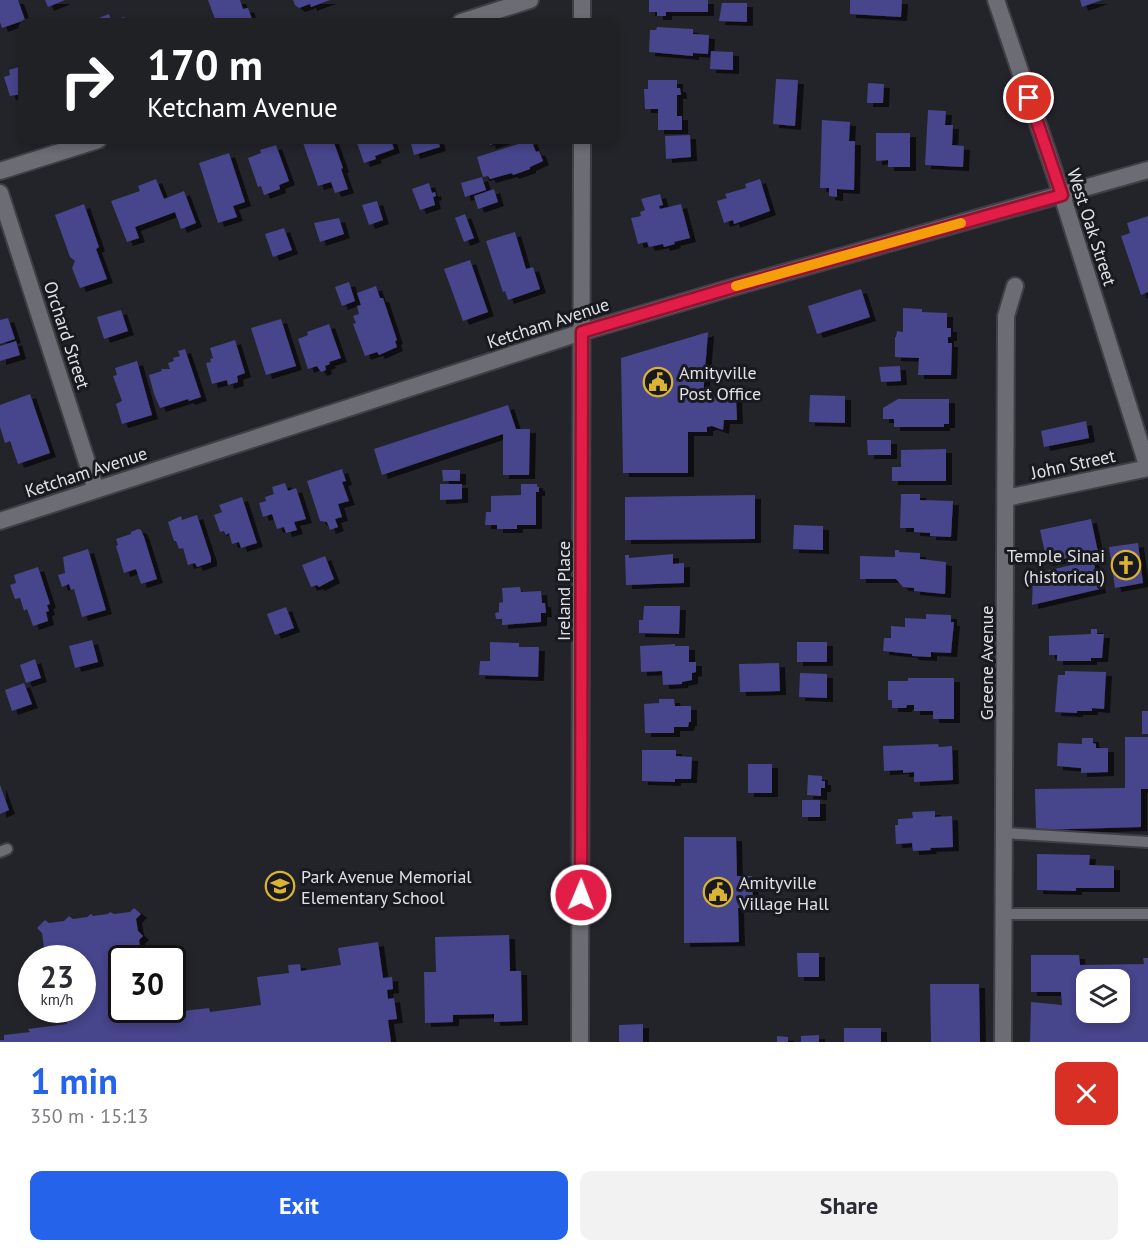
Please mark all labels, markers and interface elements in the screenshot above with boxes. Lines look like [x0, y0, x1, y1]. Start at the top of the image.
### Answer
text: 170 m [147, 37, 263, 92]
icon: right [48, 42, 126, 120]
pin [1003, 72, 1054, 123]
icon: arrive [1012, 81, 1045, 114]
text: Ketcham Avenue [147, 90, 338, 124]
street label: West Oak Street [1062, 165, 1122, 289]
street label: Orchard Street [39, 278, 95, 392]
street label: Ketcham Avenue [484, 292, 612, 354]
place label: Amityville Post Office [679, 361, 761, 405]
public building icon: Amityville Post Office [642, 366, 674, 398]
street label: Ketcham Avenue [22, 441, 150, 503]
street label: John Street [1028, 444, 1117, 484]
street label: Ireland Place [552, 541, 575, 641]
place label: Temple Sinai (historical) [1007, 544, 1105, 588]
church icon: Temple Sinai (historical) [1110, 549, 1142, 581]
street label: Greene Avenue [975, 606, 998, 720]
position arrow [549, 863, 613, 927]
place label: Park Avenue Memorial Elementary School [301, 865, 472, 909]
school or university icon: Park Avenue Memorial Elementary School [264, 870, 296, 902]
place label: Amityville Village Hall [738, 871, 829, 915]
public building icon: Amityville Village Hall [702, 876, 734, 908]
speed limit sign: 30 [108, 945, 186, 1023]
text: 23 [40, 957, 74, 996]
map controls [1076, 969, 1130, 1023]
button: layers [1076, 969, 1130, 1023]
text: km/h [41, 990, 73, 1009]
text: 1 min [30, 1057, 118, 1104]
button: close [1055, 1062, 1118, 1125]
text: 350 m · 15:13 [30, 1103, 148, 1129]
button: Exit [30, 1171, 568, 1240]
button: Share [580, 1171, 1118, 1240]

